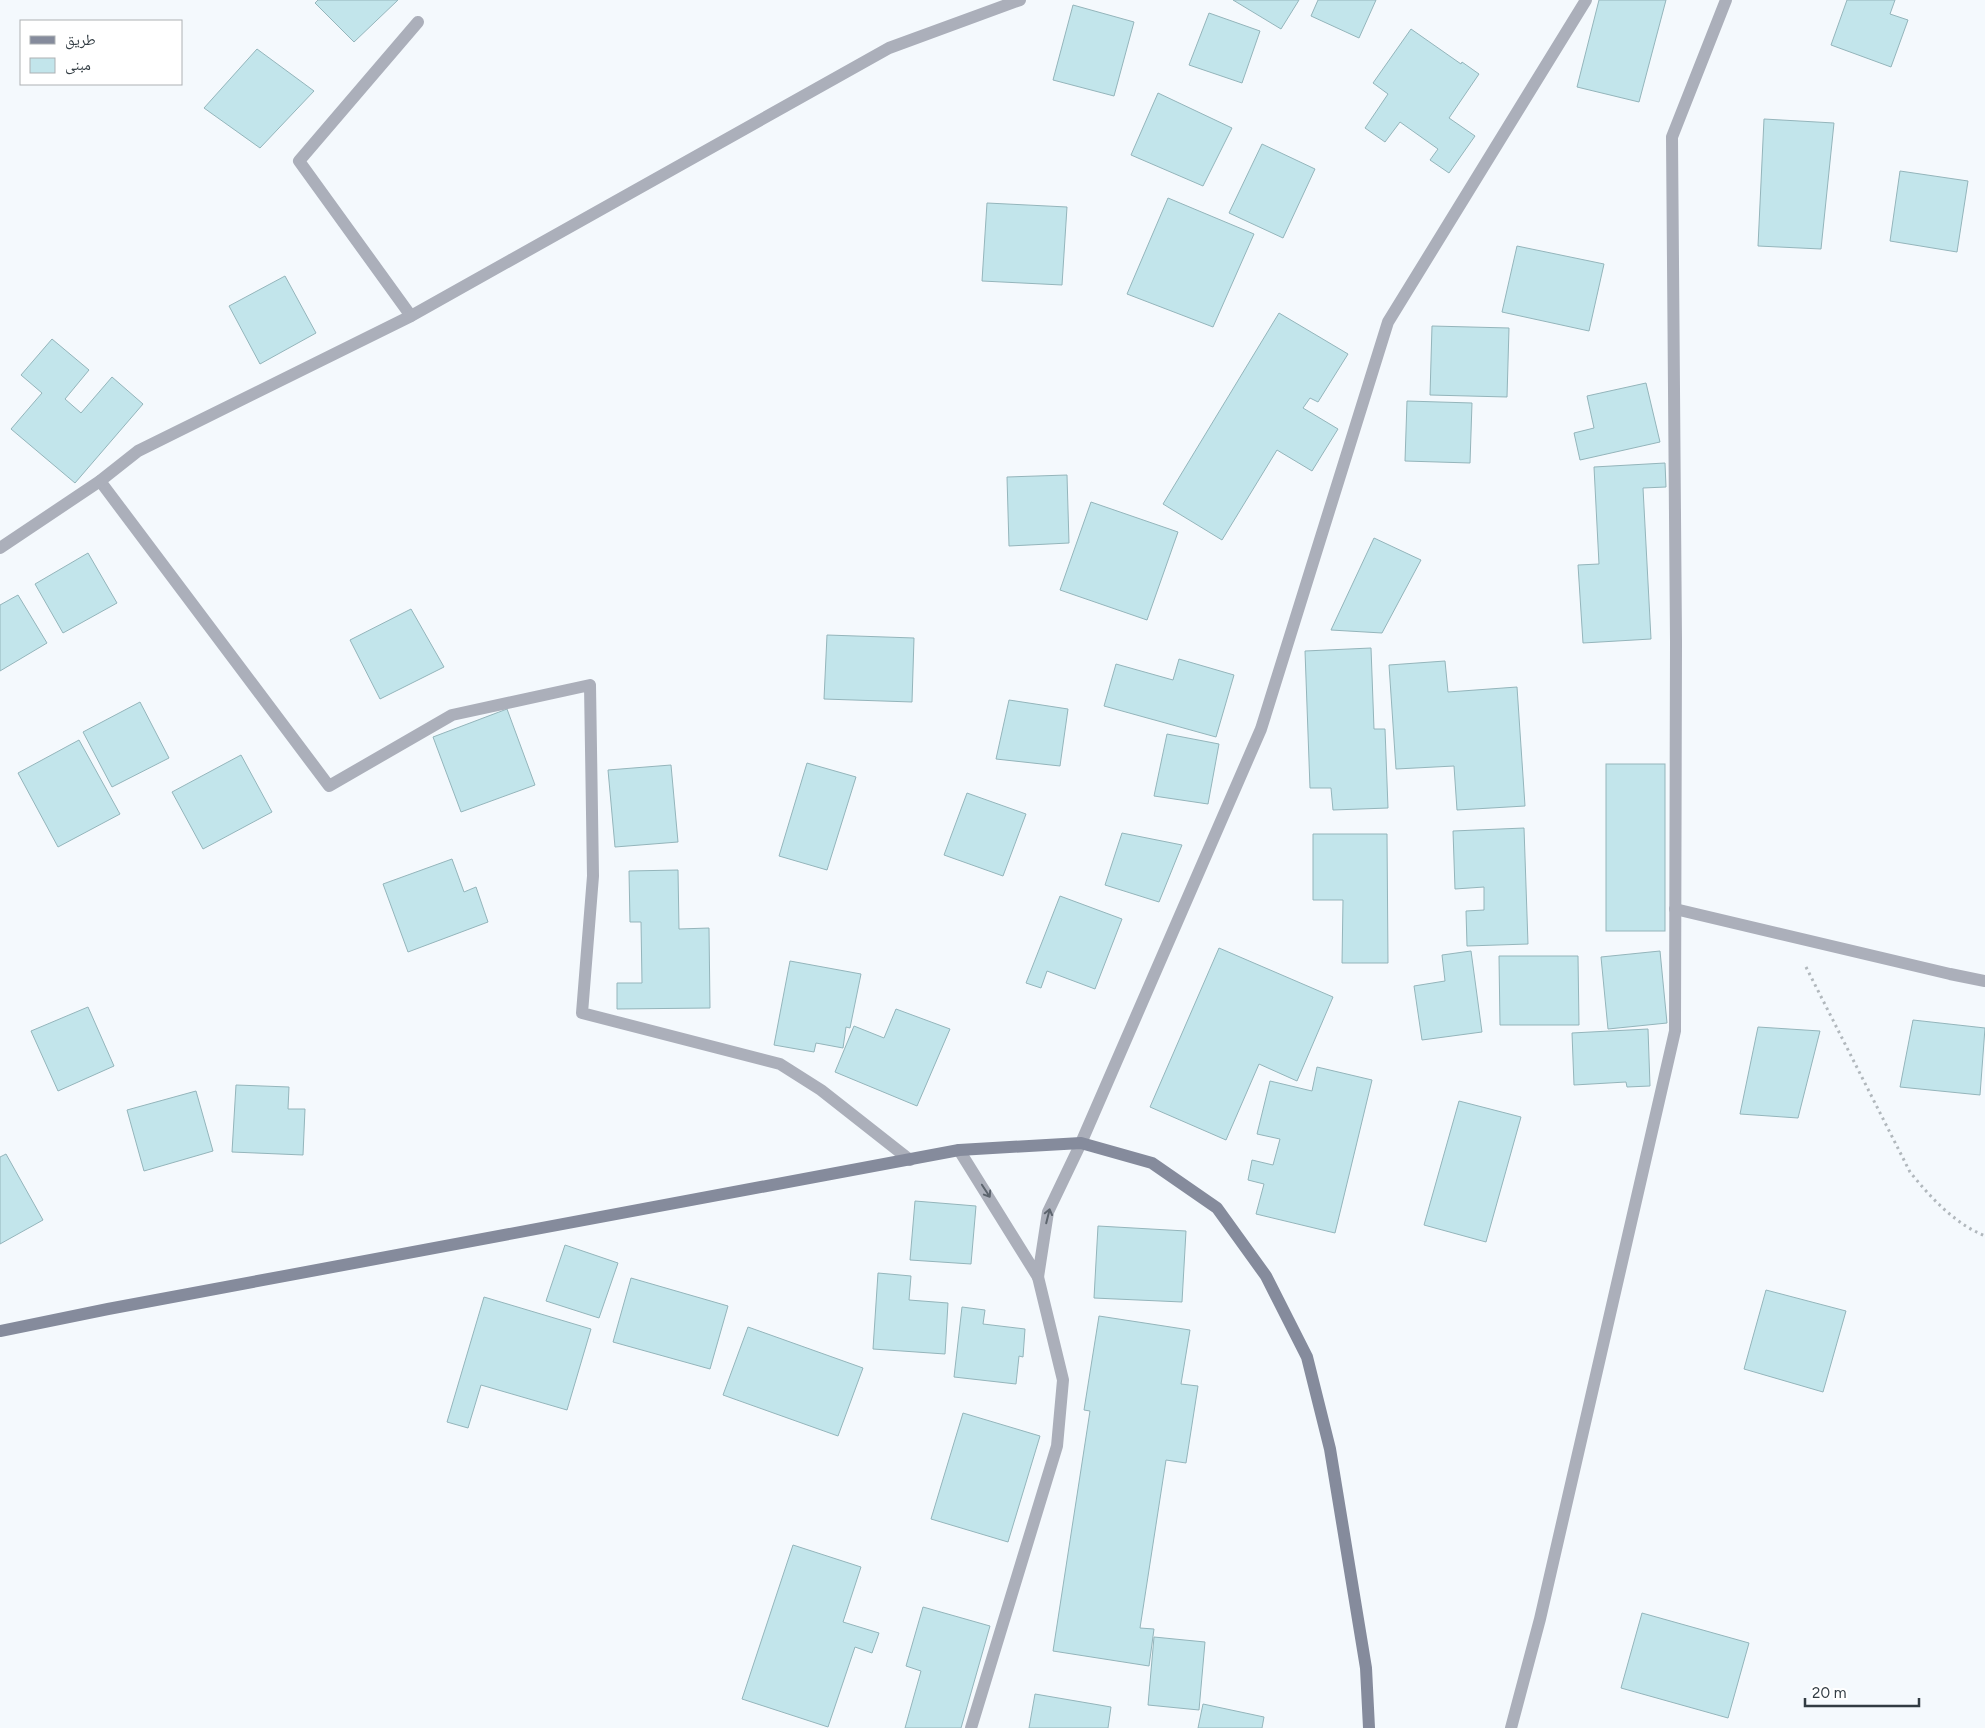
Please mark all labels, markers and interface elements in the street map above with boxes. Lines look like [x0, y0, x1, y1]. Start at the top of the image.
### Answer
legend [20, 20, 182, 85]
text: طريق [65, 31, 96, 50]
text: مبنى [65, 56, 91, 75]
one-way arrow [981, 1184, 991, 1198]
one-way arrow [1044, 1208, 1053, 1224]
scale bar [1805, 1676, 1919, 1708]
text: 20 m [1812, 1684, 1846, 1702]

